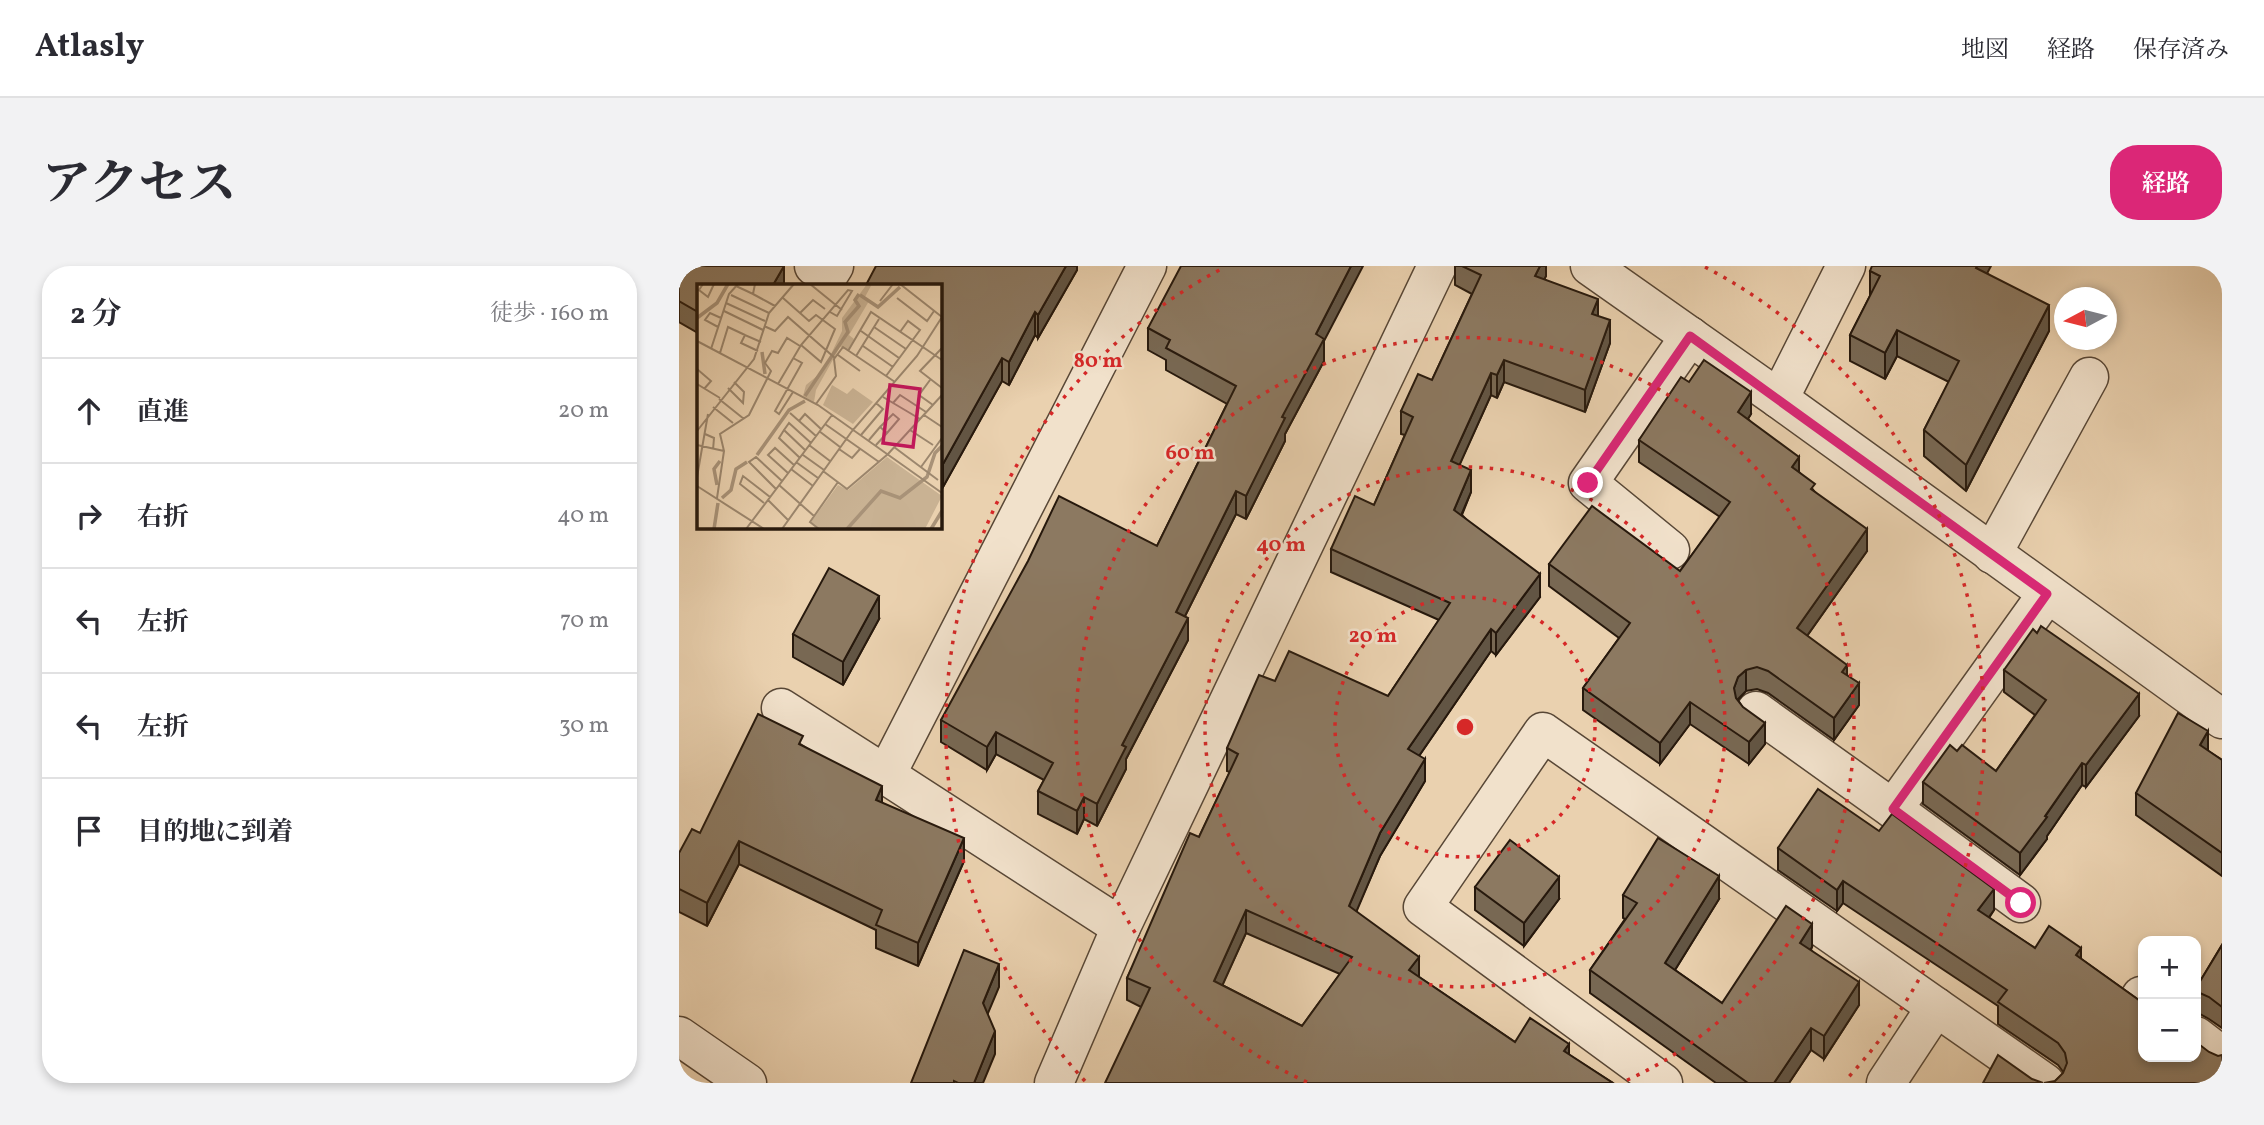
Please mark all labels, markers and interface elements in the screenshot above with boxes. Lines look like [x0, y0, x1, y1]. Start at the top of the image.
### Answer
text: Atlasly [35, 25, 144, 71]
text: 地図 [1961, 34, 2009, 68]
text: 経路 [2047, 34, 2095, 68]
text: 保存済み [2133, 34, 2229, 68]
button: 経路 [2110, 145, 2222, 220]
text: アクセス [42, 152, 237, 221]
inset map [697, 284, 941, 528]
north arrow [2054, 287, 2117, 350]
text: 2 分 [70, 294, 122, 336]
text: 徒歩 · 160 m [490, 298, 609, 330]
text: 80 m [1074, 347, 1122, 376]
icon: ahead [70, 392, 108, 430]
text: 直進 [137, 395, 189, 431]
text: 20 m [558, 395, 609, 427]
text: 60 m [1166, 439, 1214, 468]
route end [1572, 467, 1603, 498]
icon: right [70, 497, 108, 535]
text: 右折 [137, 500, 189, 536]
text: 40 m [557, 500, 609, 532]
text: 40 m [1256, 531, 1306, 560]
icon: left [70, 602, 108, 640]
text: 左折 [137, 605, 189, 641]
text: 70 m [560, 605, 609, 637]
text: 20 m [1349, 622, 1397, 651]
icon: left [70, 707, 108, 745]
text: 左折 [137, 710, 189, 746]
text: 30 m [559, 710, 609, 742]
centre of rings [1453, 715, 1477, 739]
icon: arrive [70, 812, 108, 850]
text: 目的地に到着 [137, 815, 293, 851]
route start [2005, 887, 2036, 918]
map controls [2138, 936, 2201, 1062]
button: + [2138, 936, 2201, 999]
button: − [2138, 999, 2201, 1062]

